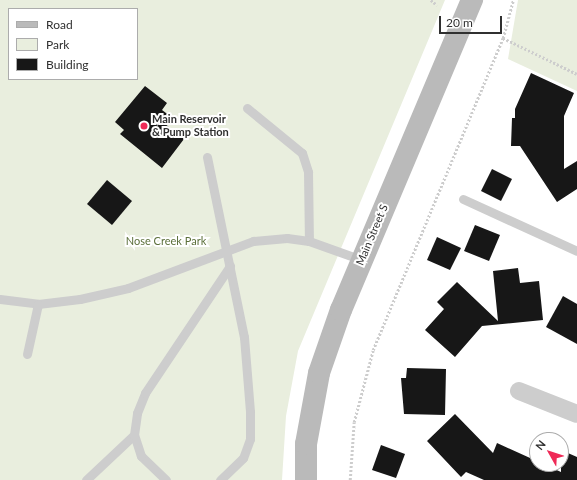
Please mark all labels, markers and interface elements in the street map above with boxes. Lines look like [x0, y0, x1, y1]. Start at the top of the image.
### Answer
legend [8, 8, 138, 80]
scale bar [441, 8, 504, 34]
text: 20 m [446, 15, 473, 30]
text: Road [46, 17, 73, 32]
text: Park [46, 37, 69, 52]
text: Building [46, 57, 89, 72]
place label: Main Reservoir & Pump Station [152, 113, 229, 139]
marker: Main Reservoir & Pump Station [139, 121, 149, 131]
street label: Main Street S [353, 203, 391, 267]
park label: Nose Creek Park [126, 234, 206, 248]
north arrow [529, 432, 569, 472]
text: N [532, 437, 548, 452]

